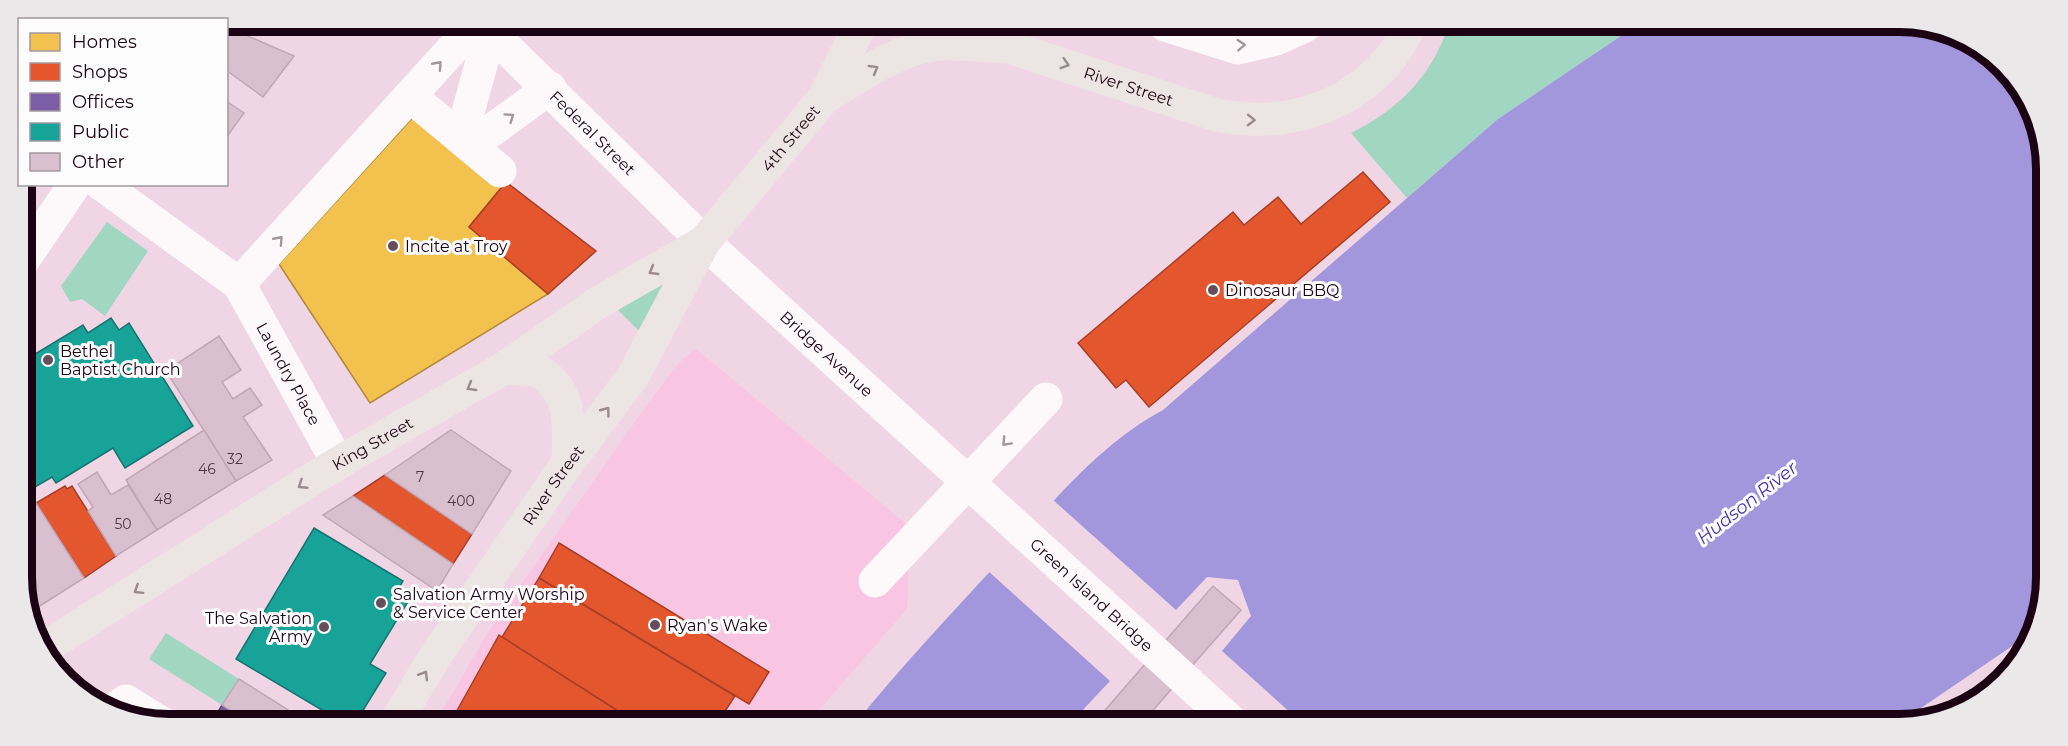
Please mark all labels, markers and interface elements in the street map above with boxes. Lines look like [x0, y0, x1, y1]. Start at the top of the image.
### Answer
legend [18, 18, 228, 186]
text: Homes [72, 31, 137, 53]
one-way arrow [1237, 39, 1246, 52]
one-way arrow [1059, 57, 1070, 69]
text: Shops [72, 61, 128, 83]
one-way arrow [431, 61, 442, 72]
street label: River Street [1081, 63, 1176, 110]
one-way arrow [868, 65, 878, 76]
street label: Federal Street [546, 87, 640, 179]
text: Offices [72, 91, 134, 113]
street label: 4th Street [757, 101, 824, 175]
one-way arrow [503, 113, 514, 124]
one-way arrow [1247, 114, 1256, 126]
text: Public [72, 121, 129, 143]
text: Other [72, 151, 125, 173]
one-way arrow [272, 237, 283, 247]
place label: Incite at Troy [405, 237, 508, 256]
marker: Incite at Troy [386, 239, 400, 253]
one-way arrow [649, 264, 659, 275]
place label: Dinosaur BBQ [1225, 281, 1340, 300]
marker: Dinosaur BBQ [1206, 283, 1220, 297]
street label: Bridge Avenue [776, 307, 877, 401]
street label: Laundry Place [253, 319, 325, 428]
place label: Bethel Baptist Church [60, 342, 180, 379]
marker: Bethel Baptist Church [41, 353, 55, 367]
one-way arrow [467, 380, 477, 391]
one-way arrow [599, 406, 610, 417]
street label: King Street [329, 412, 417, 474]
one-way arrow [1002, 435, 1013, 446]
street label: River Street [518, 441, 588, 528]
house number: 32 [227, 450, 243, 468]
water label: Hudson River [1692, 457, 1802, 549]
house number: 46 [198, 460, 216, 478]
house number: 7 [416, 468, 424, 486]
one-way arrow [298, 478, 309, 489]
house number: 48 [154, 490, 172, 508]
house number: 400 [447, 492, 475, 510]
house number: 50 [114, 515, 132, 533]
street label: Green Island Bridge [1026, 534, 1157, 655]
one-way arrow [134, 583, 144, 595]
place label: Salvation Army Worship & Service Center [393, 585, 585, 622]
marker: Salvation Army Worship & Service Center [374, 596, 388, 610]
place label: The Salvation Army [205, 609, 312, 646]
place label: Ryan's Wake [667, 616, 768, 635]
marker: Ryan's Wake [648, 618, 662, 632]
marker: The Salvation Army [317, 620, 331, 634]
one-way arrow [417, 671, 428, 681]

